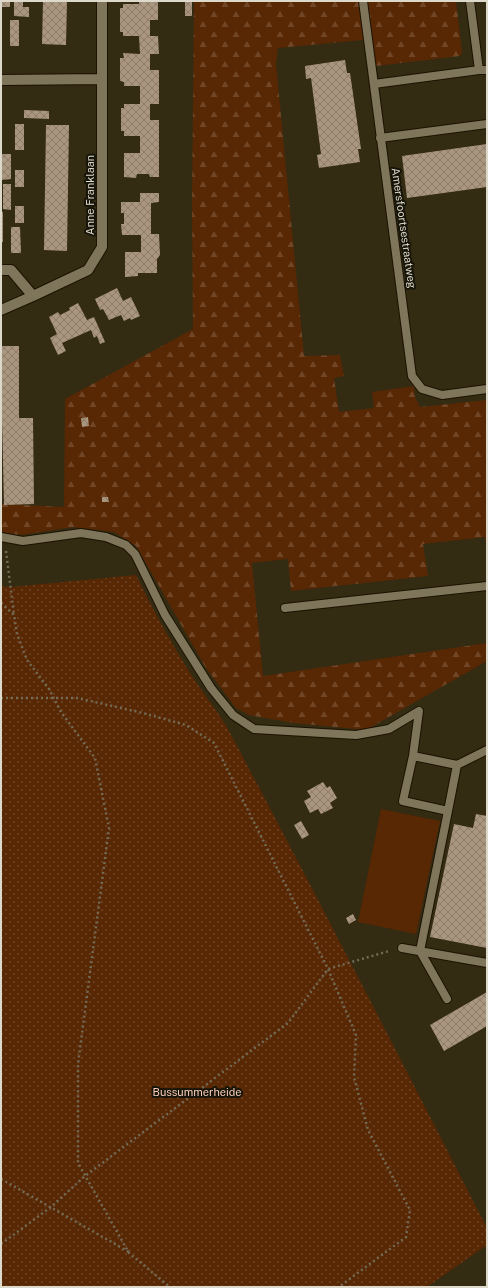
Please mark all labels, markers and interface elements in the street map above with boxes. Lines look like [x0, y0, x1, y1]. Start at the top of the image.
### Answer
street label: Anne Franklaan [84, 155, 96, 235]
street label: Amersfoortsestraatweg [390, 167, 418, 289]
park label: Bussummerheide [153, 1086, 241, 1098]

